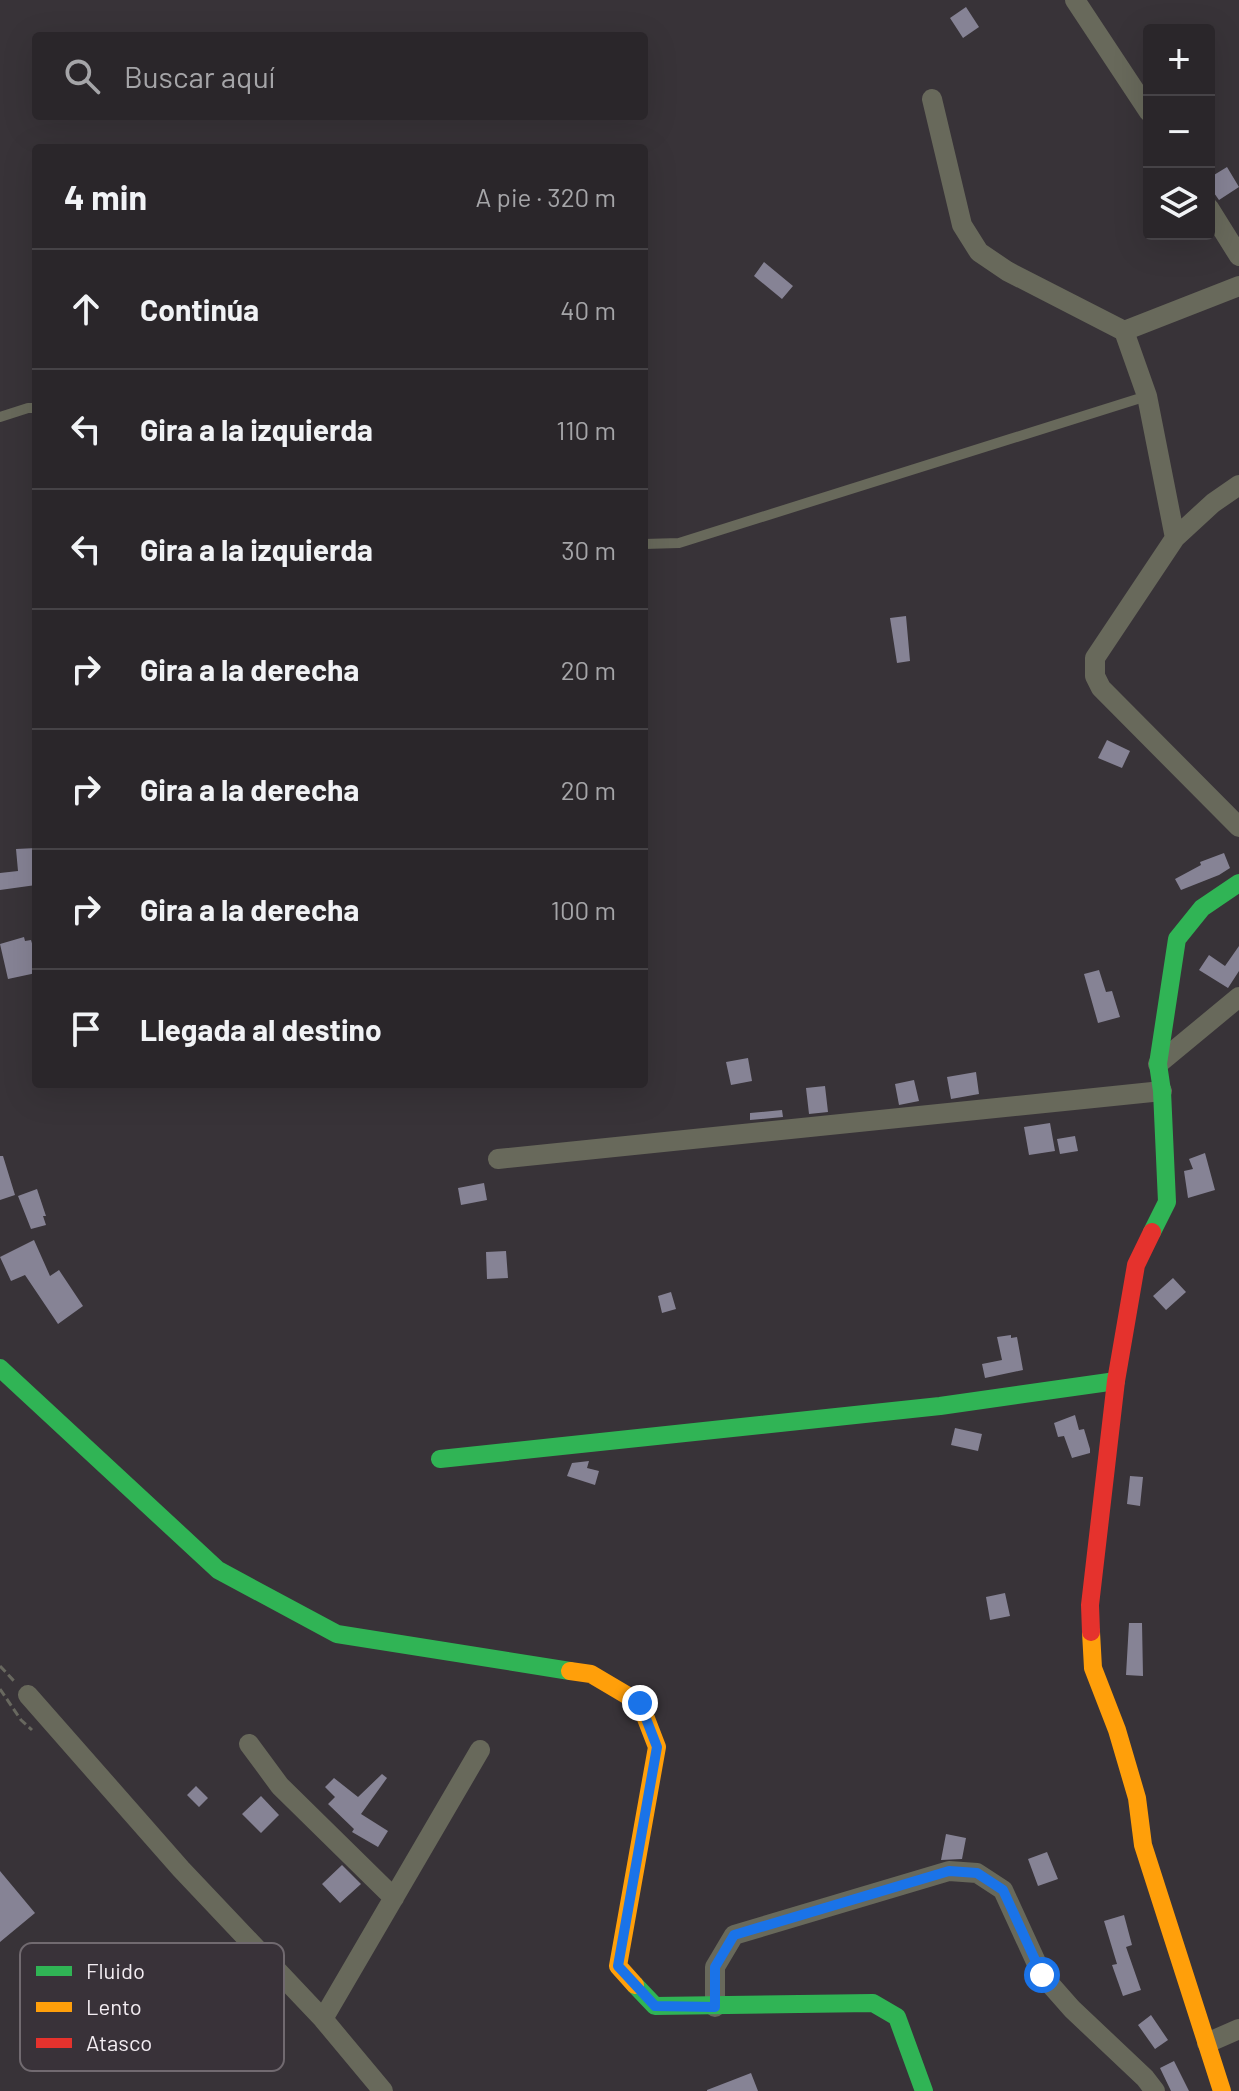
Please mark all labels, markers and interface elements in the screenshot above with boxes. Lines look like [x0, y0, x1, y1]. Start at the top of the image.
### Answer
map controls [1143, 24, 1215, 240]
button: + [1143, 24, 1215, 96]
search box [32, 32, 648, 120]
icon: search [60, 54, 104, 98]
text: Buscar aquí [124, 58, 275, 94]
button: − [1143, 96, 1215, 168]
button: layers [1143, 168, 1215, 240]
text: 4 min [64, 176, 147, 217]
text: A pie · 320 m [476, 181, 616, 212]
icon: ahead [64, 287, 108, 331]
text: Continúa [140, 291, 259, 327]
text: 40 m [560, 294, 616, 325]
icon: left [64, 407, 108, 451]
text: Gira a la izquierda [140, 411, 373, 447]
text: 110 m [556, 414, 616, 445]
icon: left [64, 527, 108, 571]
text: Gira a la izquierda [140, 531, 373, 567]
text: 30 m [561, 534, 616, 565]
icon: right [64, 647, 108, 691]
text: Gira a la derecha [140, 651, 359, 687]
text: 20 m [561, 654, 616, 685]
icon: right [64, 767, 108, 811]
text: Gira a la derecha [140, 771, 359, 807]
text: 20 m [561, 774, 616, 805]
icon: right [64, 887, 108, 931]
text: Gira a la derecha [140, 891, 359, 927]
text: 100 m [551, 894, 616, 925]
icon: arrive [64, 1007, 108, 1051]
text: Llegada al destino [140, 1011, 382, 1047]
route end [622, 1685, 658, 1721]
legend [20, 1943, 284, 2071]
text: Fluido [86, 1957, 145, 1983]
route start [1024, 1957, 1060, 1993]
text: Lento [86, 1993, 142, 2019]
text: Atasco [86, 2029, 152, 2055]

